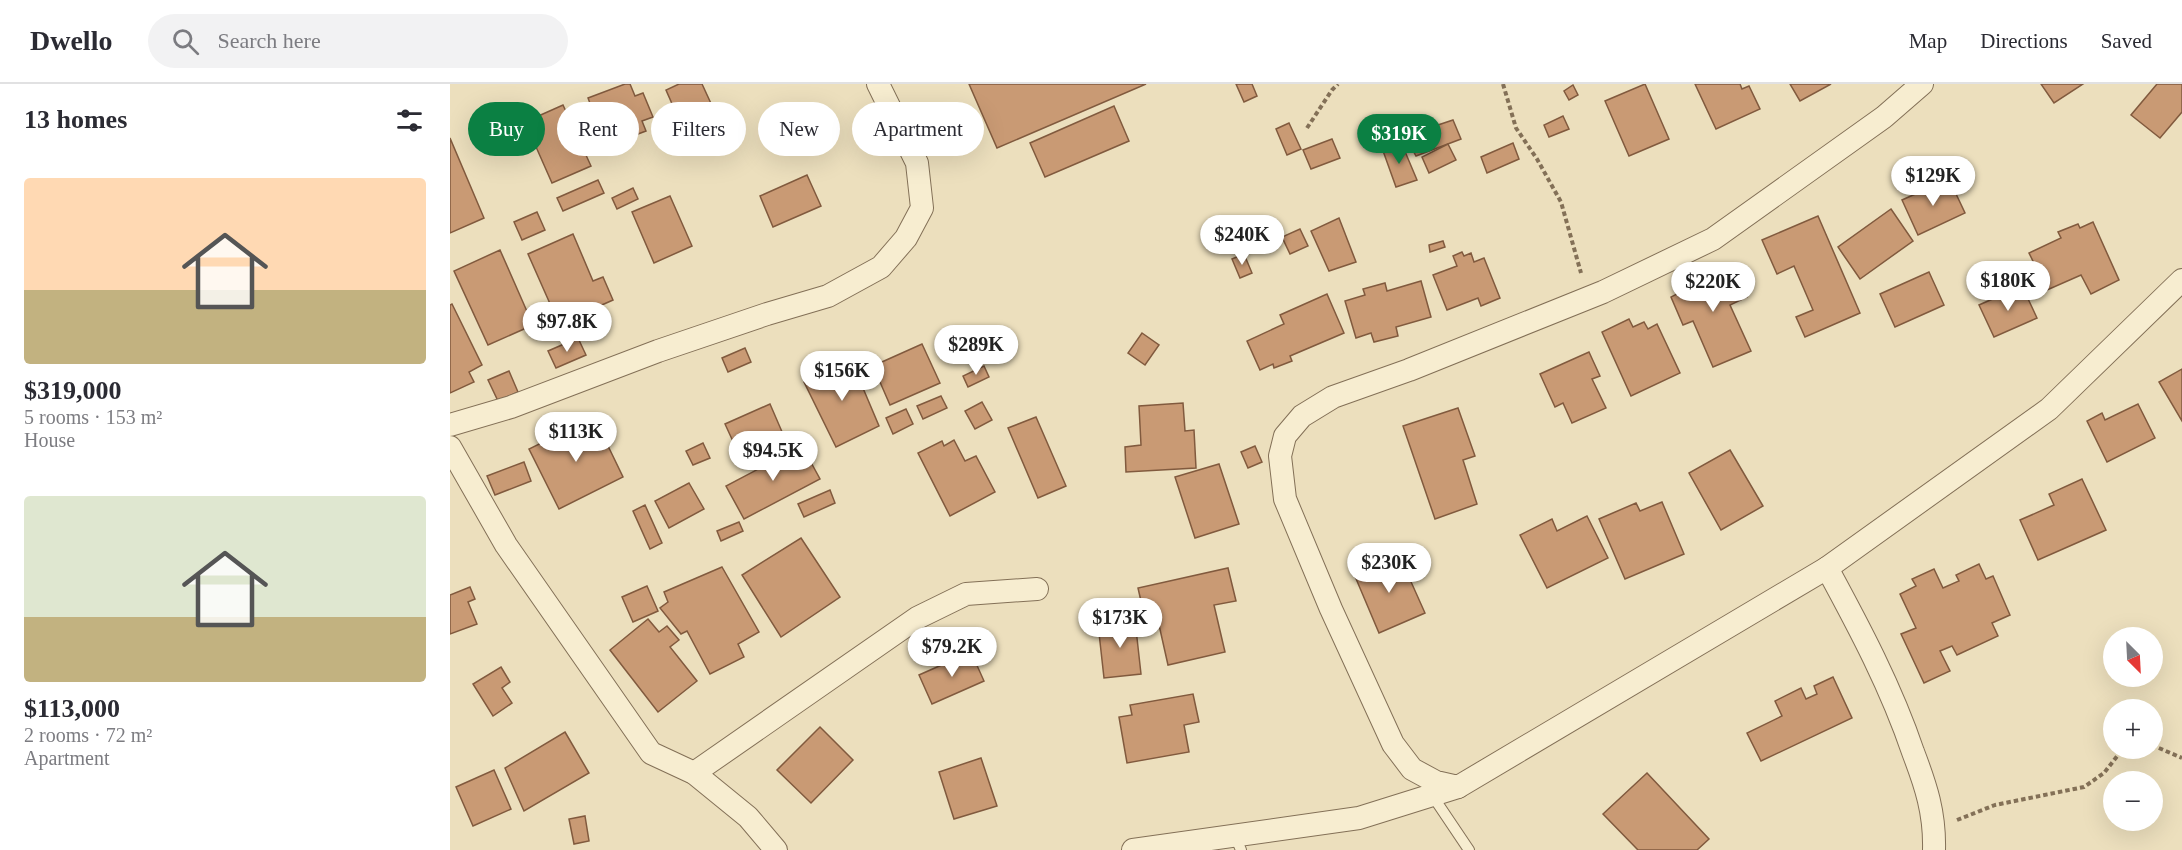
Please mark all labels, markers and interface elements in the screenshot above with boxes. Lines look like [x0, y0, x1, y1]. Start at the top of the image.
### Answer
search box [148, 14, 568, 68]
text: Dwello [30, 25, 112, 56]
icon: search [169, 25, 202, 58]
text: Search here [217, 28, 321, 53]
text: Map [1909, 29, 1947, 53]
text: Directions [1980, 29, 2068, 53]
text: Saved [2101, 29, 2152, 53]
chip: Buy [468, 102, 545, 156]
chip: Rent [557, 102, 639, 156]
chip: Filters [651, 102, 746, 156]
chip: New [758, 102, 840, 156]
chip: Apartment [852, 102, 984, 156]
icon: filters [393, 104, 426, 137]
text: 13 homes [24, 105, 127, 134]
pin: $319K [1357, 114, 1441, 165]
text: $319K [1371, 122, 1427, 144]
pin: $129K [1891, 156, 1975, 207]
text: $129K [1905, 164, 1961, 186]
pin: $240K [1200, 215, 1284, 266]
icon: home [171, 217, 279, 325]
text: $240K [1214, 223, 1270, 245]
pin: $180K [1966, 261, 2050, 312]
pin: $220K [1671, 262, 1755, 313]
text: $180K [1980, 269, 2036, 291]
text: $220K [1685, 270, 1741, 292]
pin: $97.8K [518, 302, 616, 353]
text: $97.8K [537, 310, 597, 332]
pin: $289K [934, 325, 1018, 376]
text: $289K [948, 333, 1004, 355]
pin: $156K [800, 351, 884, 402]
text: $156K [814, 359, 870, 381]
text: $319,000 [24, 376, 122, 405]
text: 5 rooms · 153 m² [24, 406, 162, 428]
pin: $113K [534, 412, 618, 463]
text: $113K [549, 420, 603, 442]
text: House [24, 429, 75, 451]
pin: $94.5K [724, 431, 822, 482]
text: $94.5K [743, 439, 803, 461]
icon: home [171, 535, 279, 643]
pin: $230K [1347, 543, 1431, 594]
text: $230K [1361, 551, 1417, 573]
pin: $173K [1078, 598, 1162, 649]
text: $173K [1092, 606, 1148, 628]
pin: $79.2K [903, 627, 1001, 678]
north arrow [2103, 627, 2163, 687]
map controls [2103, 627, 2163, 831]
text: $79.2K [922, 635, 982, 657]
text: $113,000 [24, 694, 120, 723]
button: + [2103, 699, 2163, 759]
text: 2 rooms · 72 m² [24, 724, 152, 746]
text: Apartment [24, 747, 110, 769]
button: − [2103, 771, 2163, 831]

